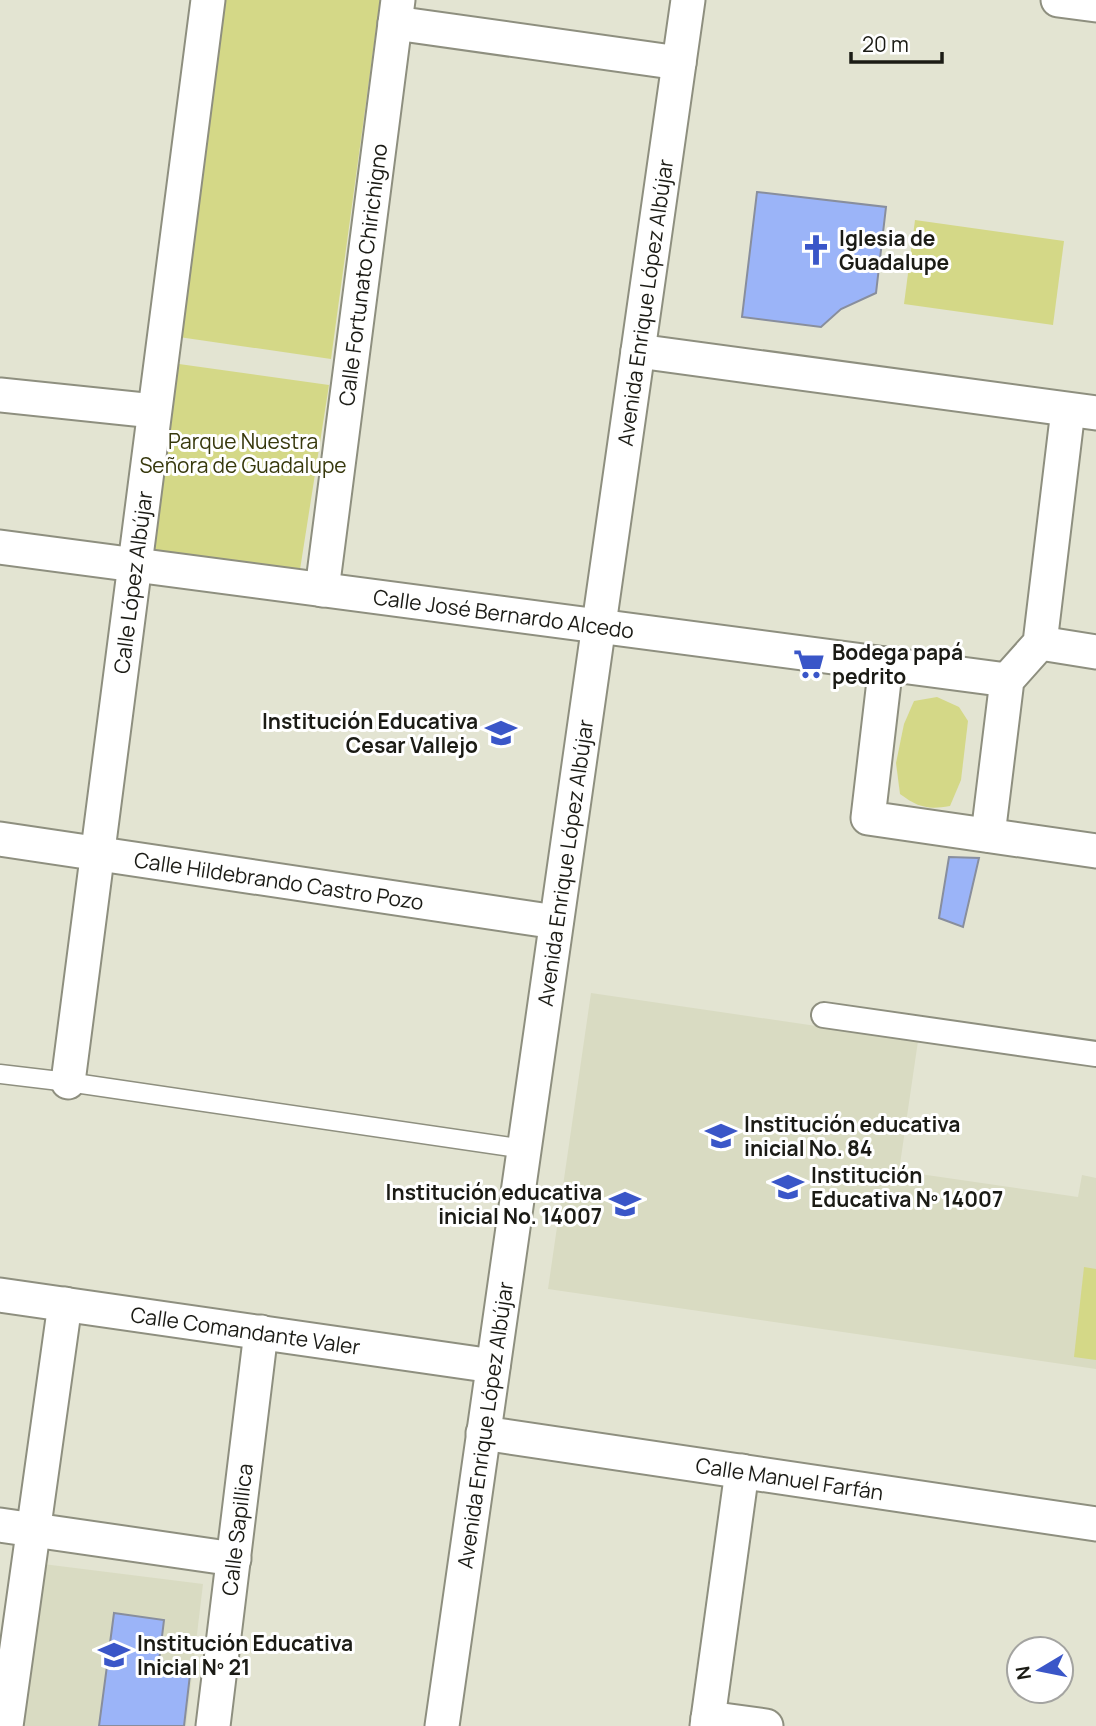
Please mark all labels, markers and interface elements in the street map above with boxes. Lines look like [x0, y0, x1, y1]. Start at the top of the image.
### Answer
scale bar [851, 21, 942, 65]
text: 20 m [862, 30, 909, 58]
street label: Calle Fortunato Chirichigno [332, 142, 393, 407]
street label: Avenida Enrique López Albújar [611, 157, 679, 448]
place label: Iglesia de Guadalupe [839, 224, 949, 276]
church icon: Iglesia de Guadalupe [799, 233, 833, 267]
park label: Parque Nuestra Señora de Guadalupe [139, 427, 347, 479]
street label: Calle López Albújar [107, 489, 158, 675]
street label: Calle José Bernardo Alcedo [372, 582, 636, 645]
place label: Bodega papá pedrito [832, 638, 963, 690]
supermarket icon: Bodega papá pedrito [792, 647, 826, 681]
place label: Institución Educativa Cesar Vallejo [262, 707, 478, 759]
school or university icon: Institución Educativa Cesar Vallejo [484, 716, 518, 750]
street label: Avenida Enrique López Albújar [531, 717, 599, 1008]
street label: Calle Hildebrando Castro Pozo [132, 845, 425, 916]
place label: Institución educativa inicial No. 84 [744, 1110, 960, 1162]
school or university icon: Institución educativa inicial No. 84 [704, 1119, 738, 1153]
place label: Institución Educativa Nº 14007 [811, 1161, 1003, 1213]
school or university icon: Institución Educativa Nº 14007 [771, 1170, 805, 1204]
place label: Institución educativa inicial No. 14007 [386, 1178, 602, 1230]
school or university icon: Institución educativa inicial No. 14007 [608, 1187, 642, 1221]
street label: Avenida Enrique López Albújar [451, 1279, 519, 1570]
street label: Calle Comandante Valer [129, 1300, 363, 1361]
street label: Calle Manuel Farfán [694, 1451, 885, 1506]
street label: Calle Sapillica [215, 1462, 259, 1597]
place label: Institución Educativa Inicial Nº 21 [137, 1629, 353, 1681]
north arrow [1005, 1635, 1075, 1705]
school or university icon: Institución Educativa Inicial Nº 21 [97, 1638, 131, 1672]
text: N [1009, 1664, 1037, 1682]

